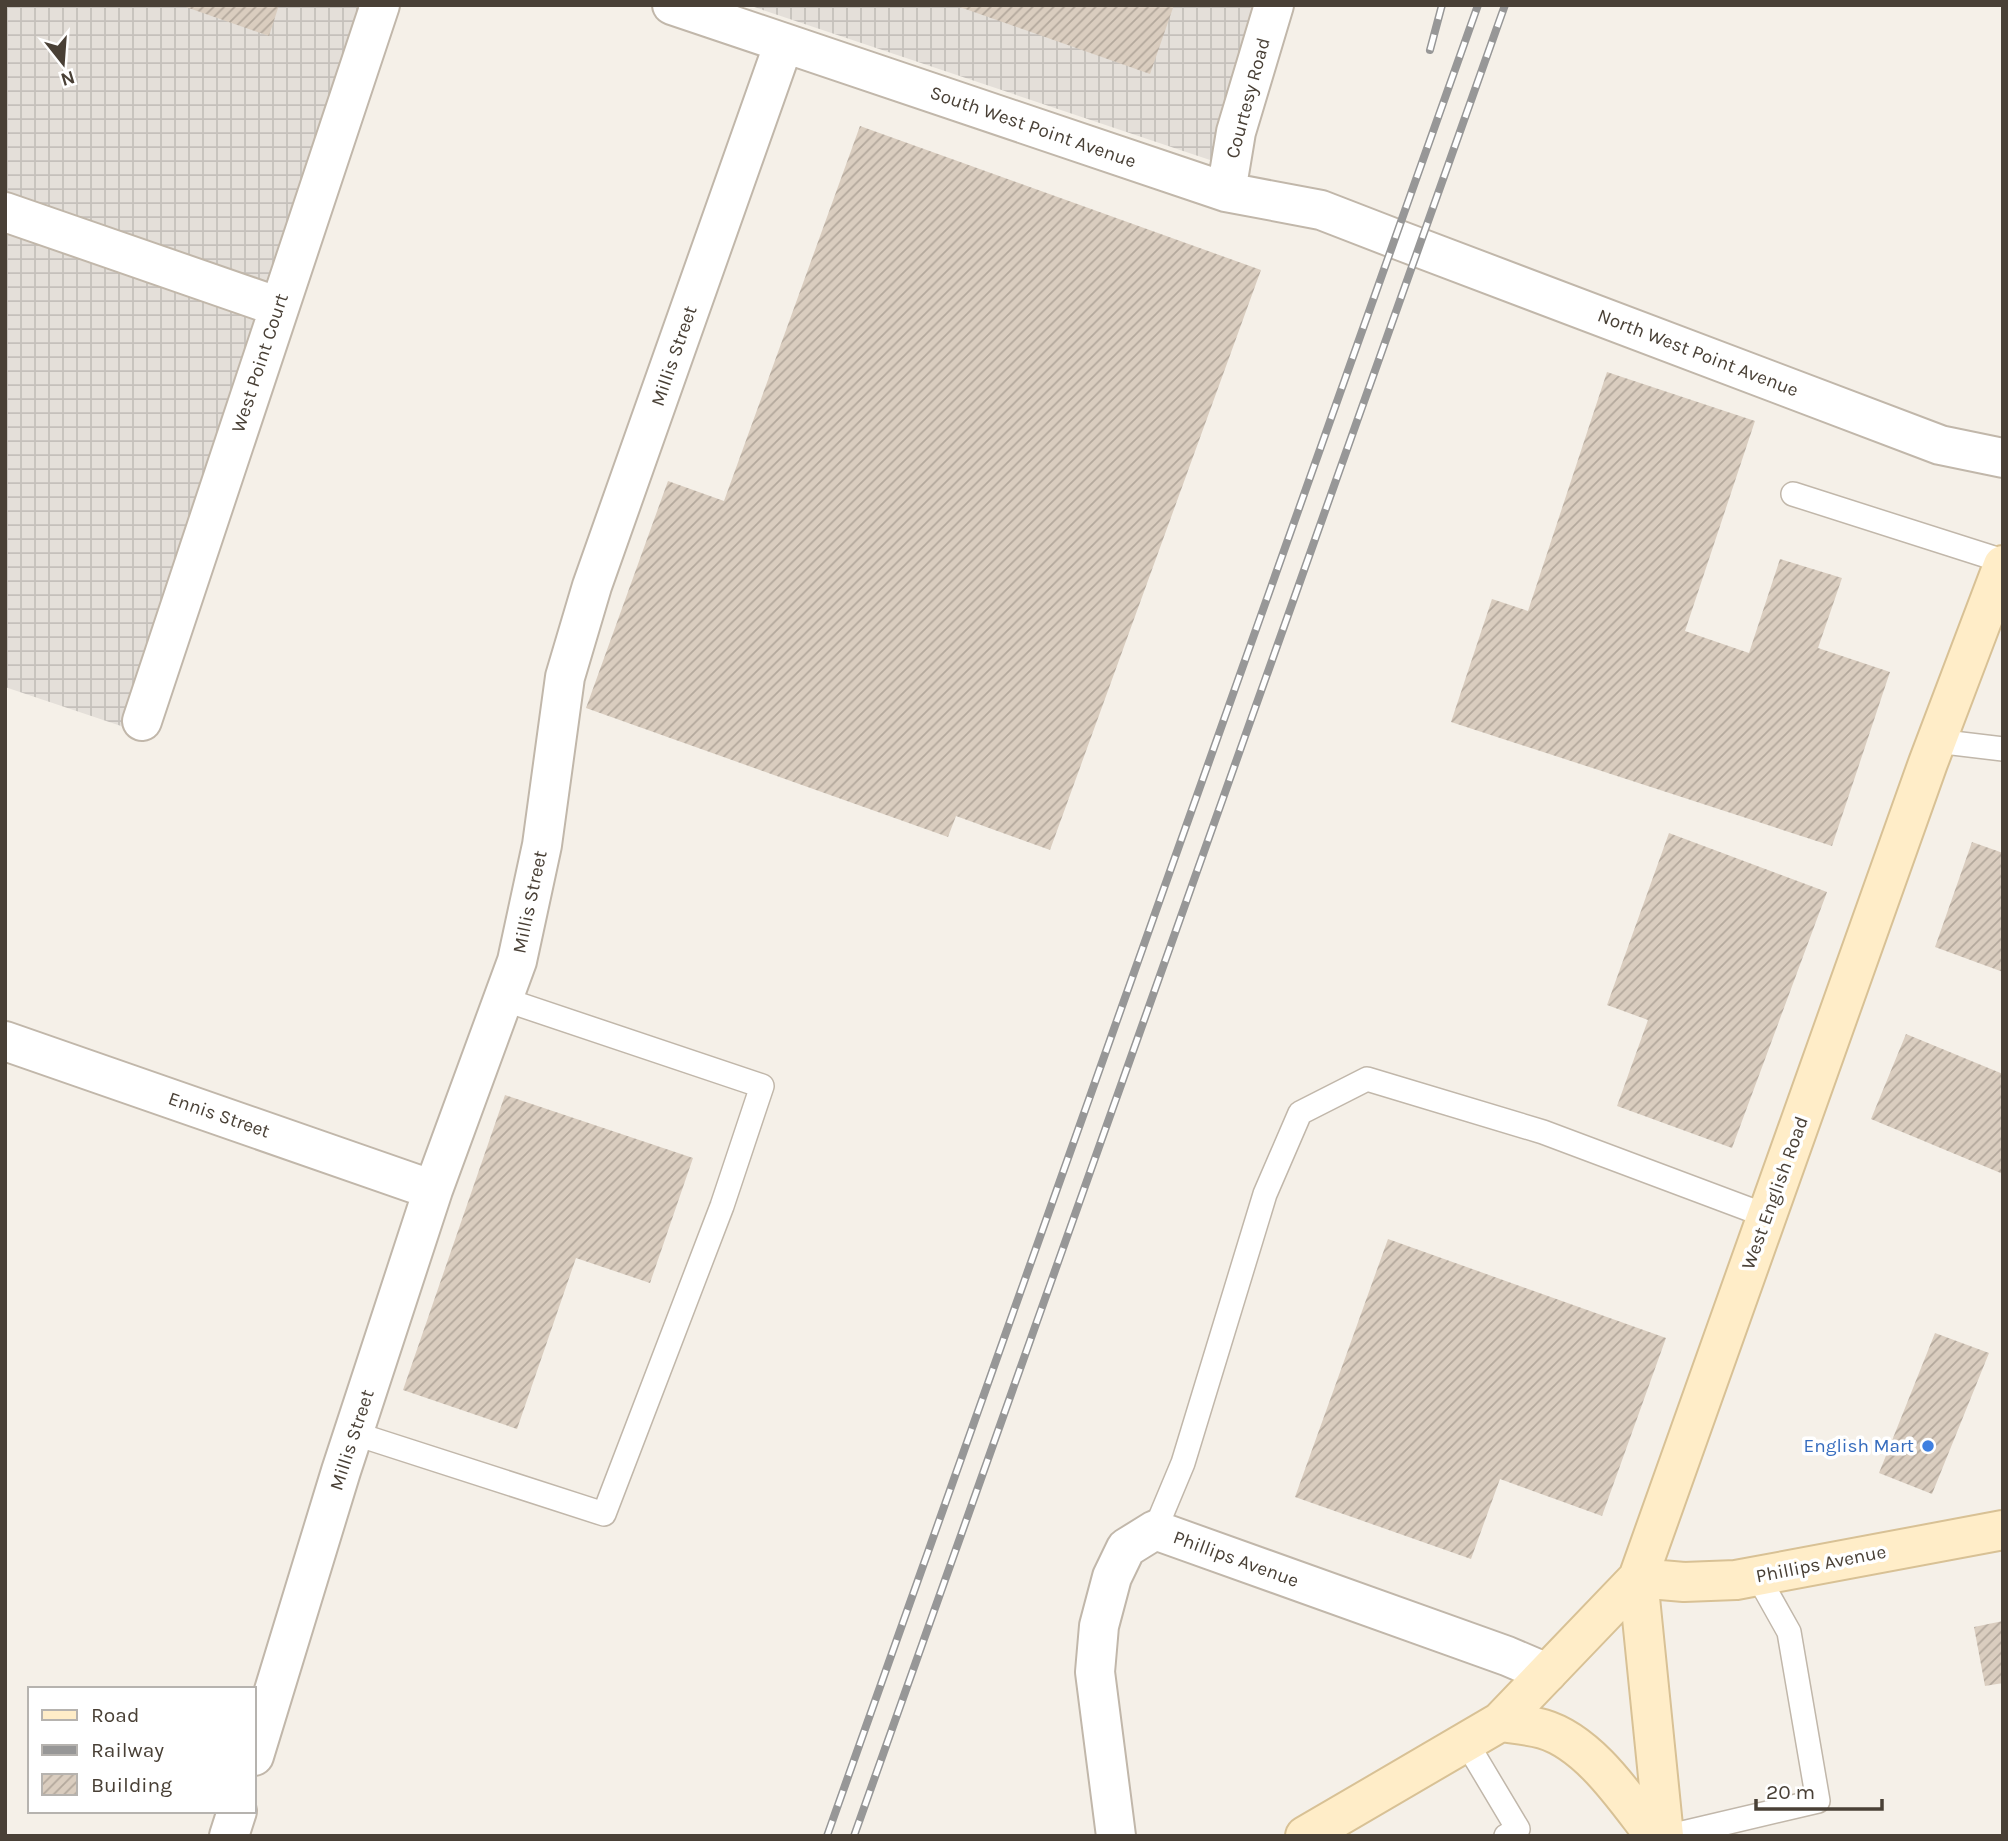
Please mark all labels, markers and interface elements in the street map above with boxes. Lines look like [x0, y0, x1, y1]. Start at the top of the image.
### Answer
north arrow [28, 28, 98, 98]
street label: Courtesy Road [1221, 35, 1275, 161]
text: N [58, 66, 77, 91]
street label: South West Point Avenue [927, 81, 1139, 173]
street label: West Point Court [227, 291, 293, 435]
street label: Millis Street [647, 303, 701, 409]
street label: North West Point Avenue [1594, 304, 1802, 402]
street label: Millis Street [508, 848, 552, 956]
street label: Ennis Street [165, 1087, 273, 1143]
street label: West English Road [1737, 1113, 1813, 1273]
street label: Millis Street [325, 1387, 379, 1493]
place label: English Mart [1804, 1435, 1914, 1457]
marker: English Mart [1920, 1438, 1936, 1454]
street label: Phillips Avenue [1170, 1526, 1302, 1592]
street label: Phillips Avenue [1754, 1541, 1888, 1587]
legend [28, 1687, 256, 1813]
text: Road [91, 1703, 139, 1727]
text: Railway [91, 1738, 164, 1762]
scale bar [1756, 1768, 1882, 1812]
text: Building [91, 1773, 172, 1797]
text: 20 m [1766, 1780, 1815, 1804]

